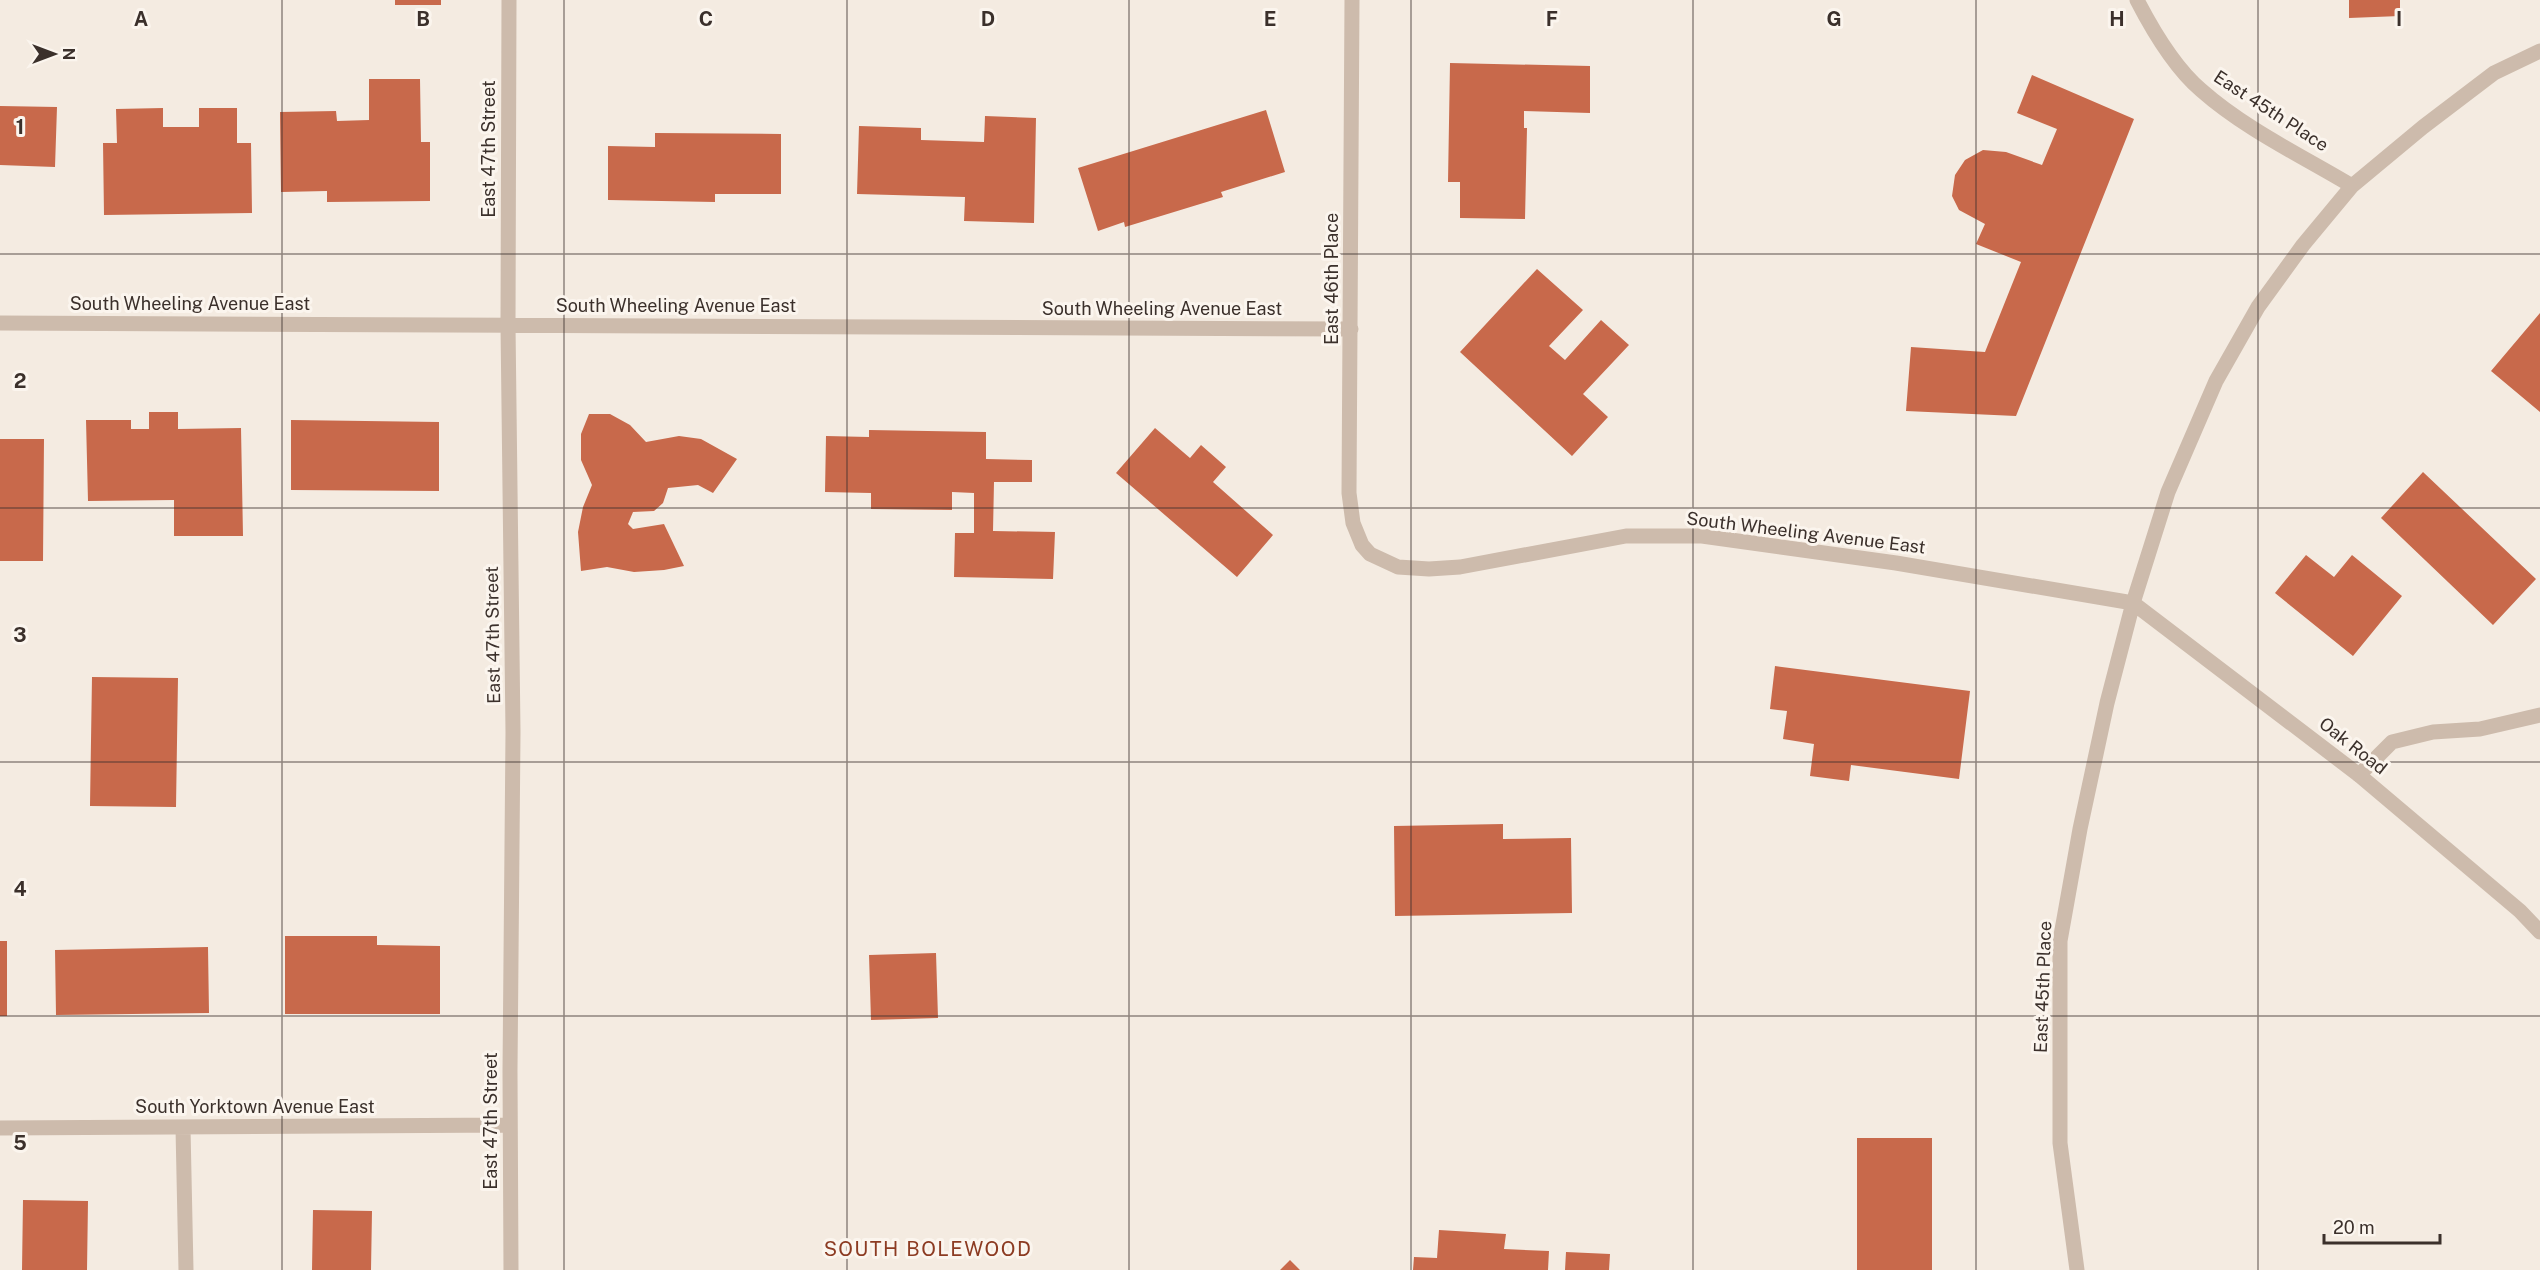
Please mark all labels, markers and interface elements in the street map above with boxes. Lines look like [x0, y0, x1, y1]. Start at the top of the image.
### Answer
text: A [134, 7, 148, 31]
text: B [416, 7, 430, 31]
text: C [699, 7, 713, 31]
text: D [981, 7, 995, 31]
text: E [1264, 7, 1276, 31]
text: F [1546, 7, 1558, 31]
text: G [1826, 7, 1842, 31]
text: H [2109, 7, 2125, 31]
text: I [2396, 7, 2402, 31]
north arrow [24, 24, 84, 84]
text: N [59, 48, 78, 60]
street label: East 45th Place [2210, 66, 2332, 155]
street label: East 47th Street [478, 80, 499, 218]
text: 1 [16, 115, 24, 139]
street label: East 46th Place [1321, 213, 1342, 345]
street label: South Wheeling Avenue East [70, 293, 310, 314]
street label: South Wheeling Avenue East [556, 295, 796, 316]
street label: South Wheeling Avenue East [1042, 298, 1282, 319]
text: 2 [14, 369, 26, 393]
street label: South Wheeling Avenue East [1685, 507, 1927, 558]
street label: East 47th Street [481, 566, 504, 704]
text: 3 [13, 623, 27, 647]
street label: Oak Road [2315, 713, 2391, 779]
text: 4 [13, 877, 27, 901]
street label: East 45th Place [2030, 920, 2055, 1053]
street label: East 47th Street [480, 1052, 501, 1190]
street label: South Yorktown Avenue East [135, 1096, 375, 1117]
text: 5 [13, 1131, 27, 1155]
scale bar [2324, 1207, 2440, 1245]
text: 20 m [2333, 1217, 2375, 1238]
district label: SOUTH BOLEWOOD [824, 1237, 1032, 1261]

